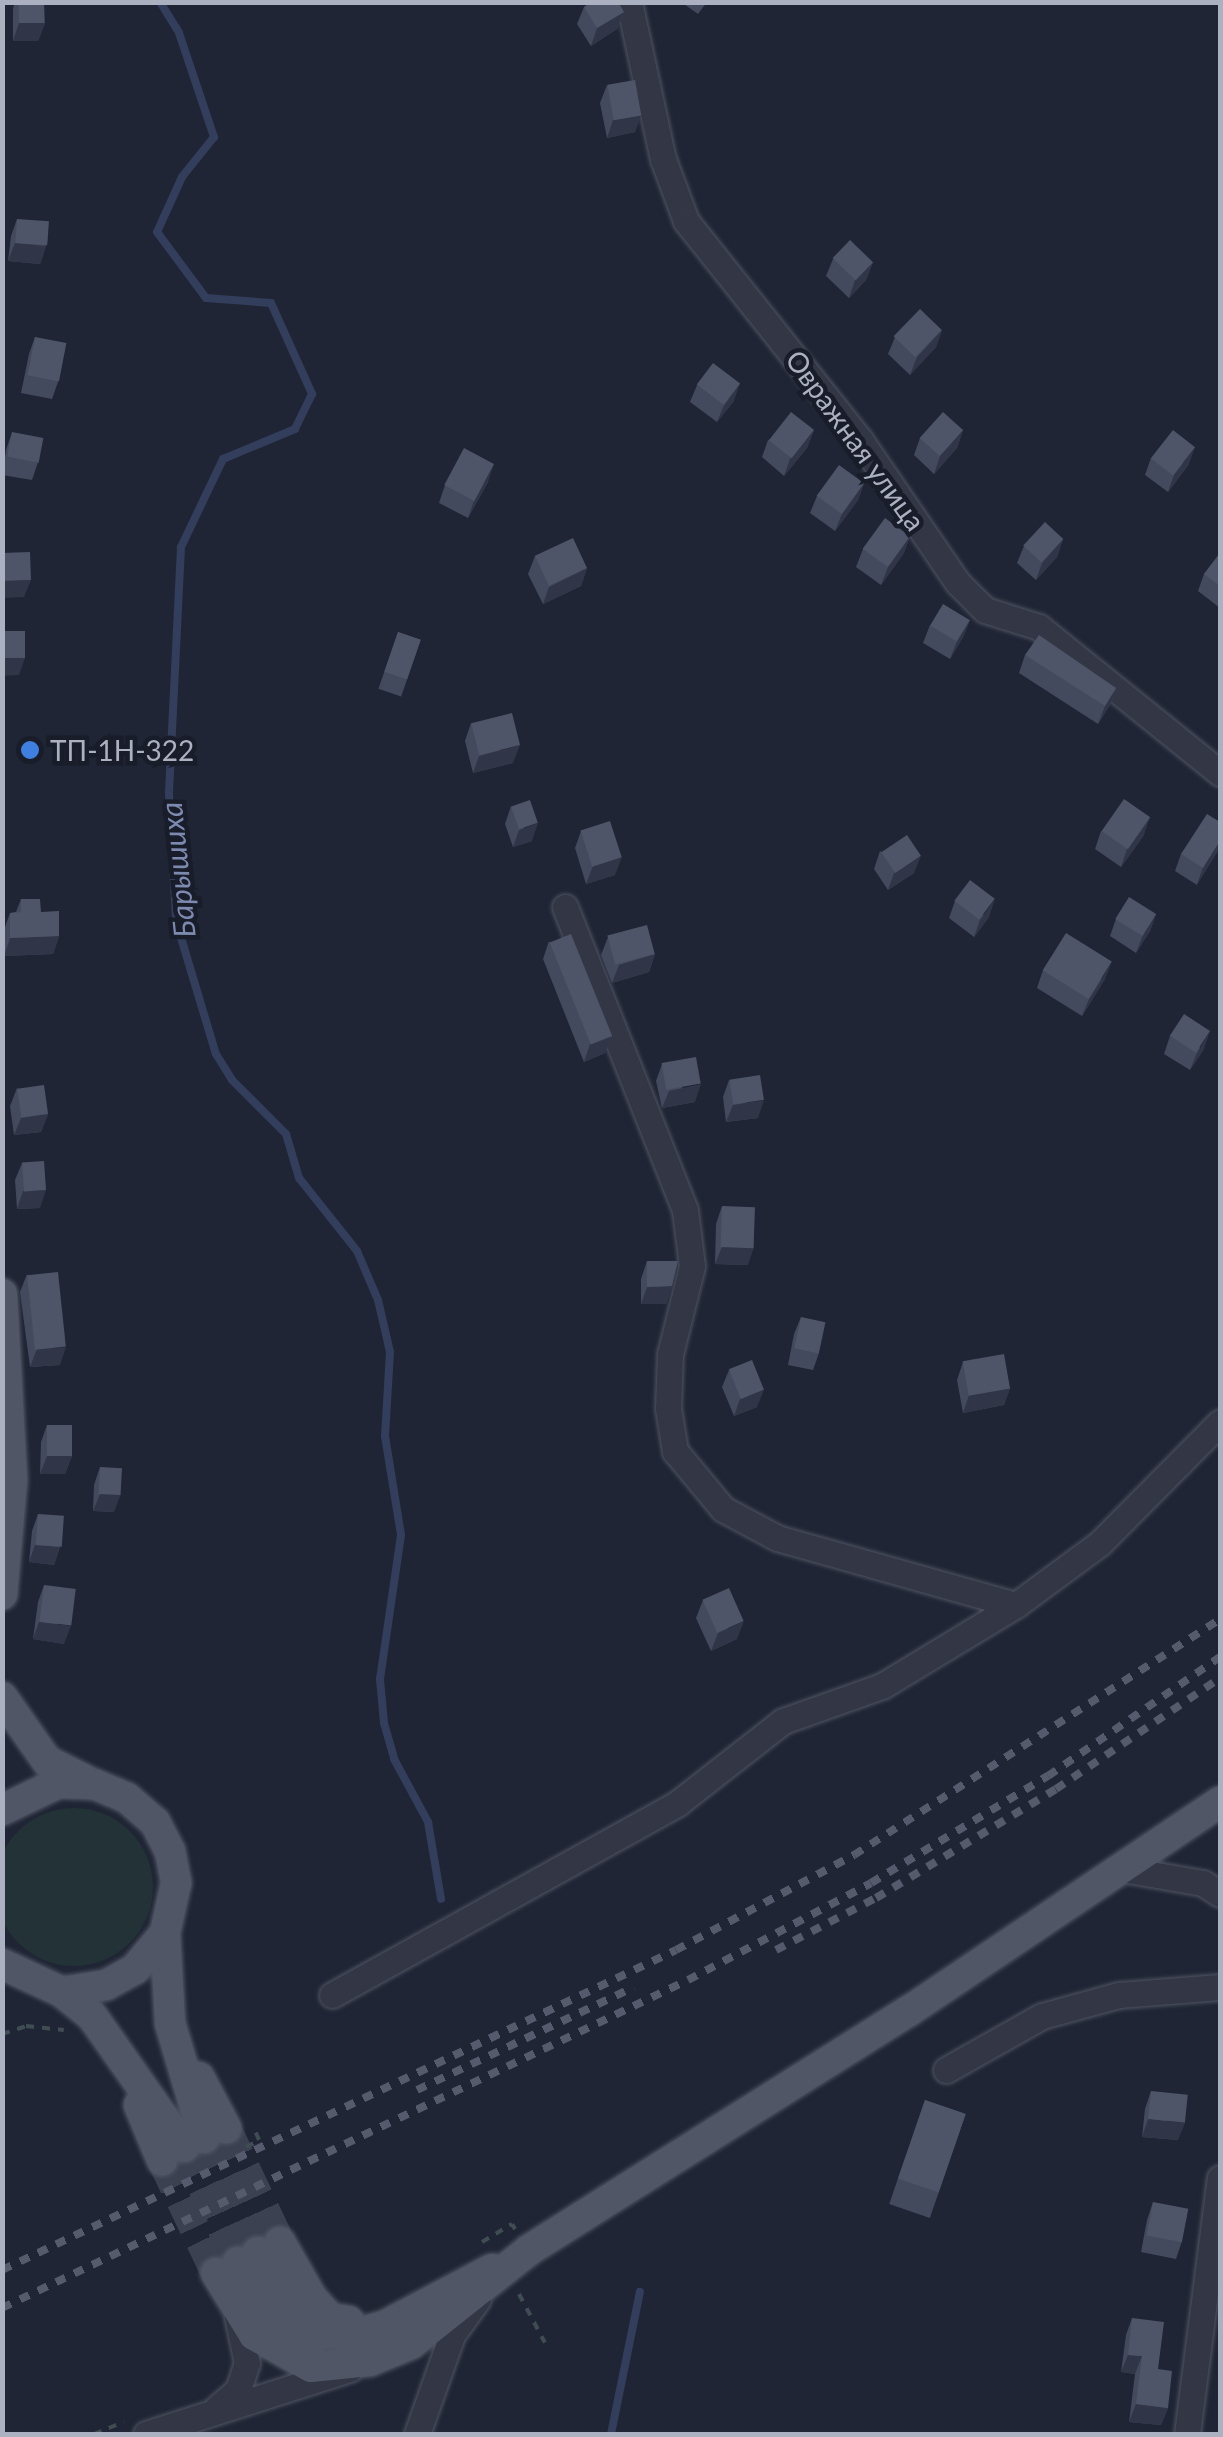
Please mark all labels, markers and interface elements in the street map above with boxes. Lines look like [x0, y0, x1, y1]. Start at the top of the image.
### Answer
street label: Овражная улица [779, 343, 933, 537]
place label: ТП-1Н-322 [50, 733, 194, 767]
marker: ТП-1Н-322 [19, 739, 41, 761]
water label: Барышиха [152, 800, 202, 940]

